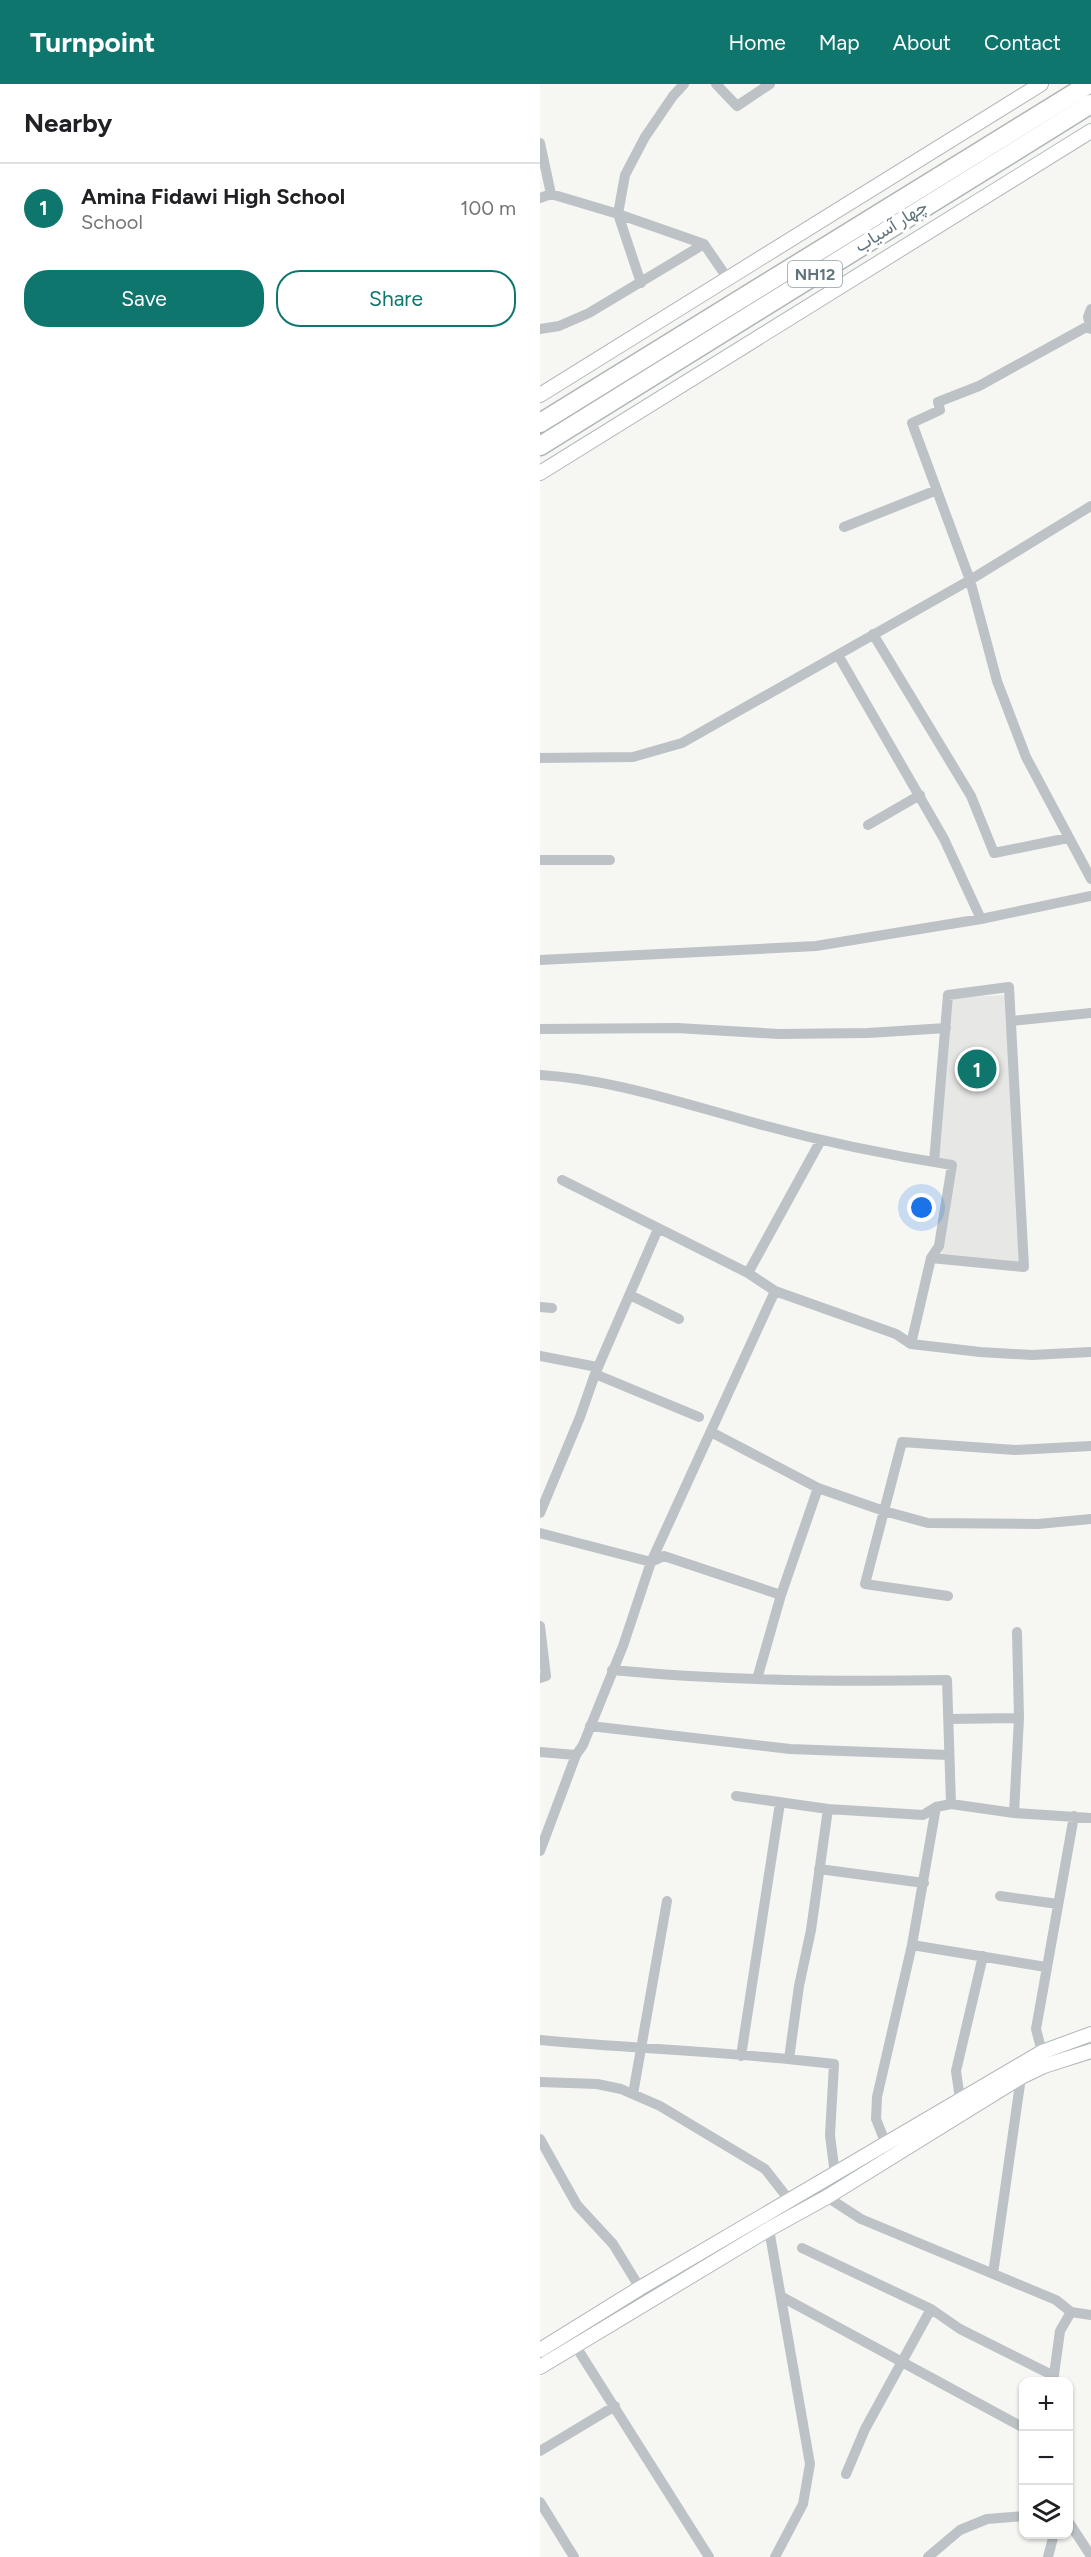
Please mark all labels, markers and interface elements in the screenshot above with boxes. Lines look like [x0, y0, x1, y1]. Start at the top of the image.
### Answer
text: Turnpoint [30, 25, 155, 59]
text: Home [729, 30, 786, 55]
text: Map [819, 30, 860, 55]
text: About [893, 30, 951, 55]
text: Contact [984, 30, 1061, 55]
text: Nearby [24, 107, 112, 139]
text: Amina Fidawi High School [81, 183, 345, 210]
street label: چهار آسیاب [851, 195, 932, 258]
text: 1 [39, 196, 48, 220]
text: 100 m [460, 196, 516, 220]
text: School [81, 210, 143, 234]
road number: NH12 [788, 261, 842, 287]
button: Save [24, 270, 264, 327]
button: Share [276, 270, 516, 327]
pin: 1 [958, 1046, 996, 1092]
your location [907, 1193, 936, 1222]
map controls [1019, 2377, 1073, 2539]
button: + [1019, 2377, 1073, 2431]
button: − [1019, 2431, 1073, 2485]
button: layers [1019, 2485, 1073, 2539]

